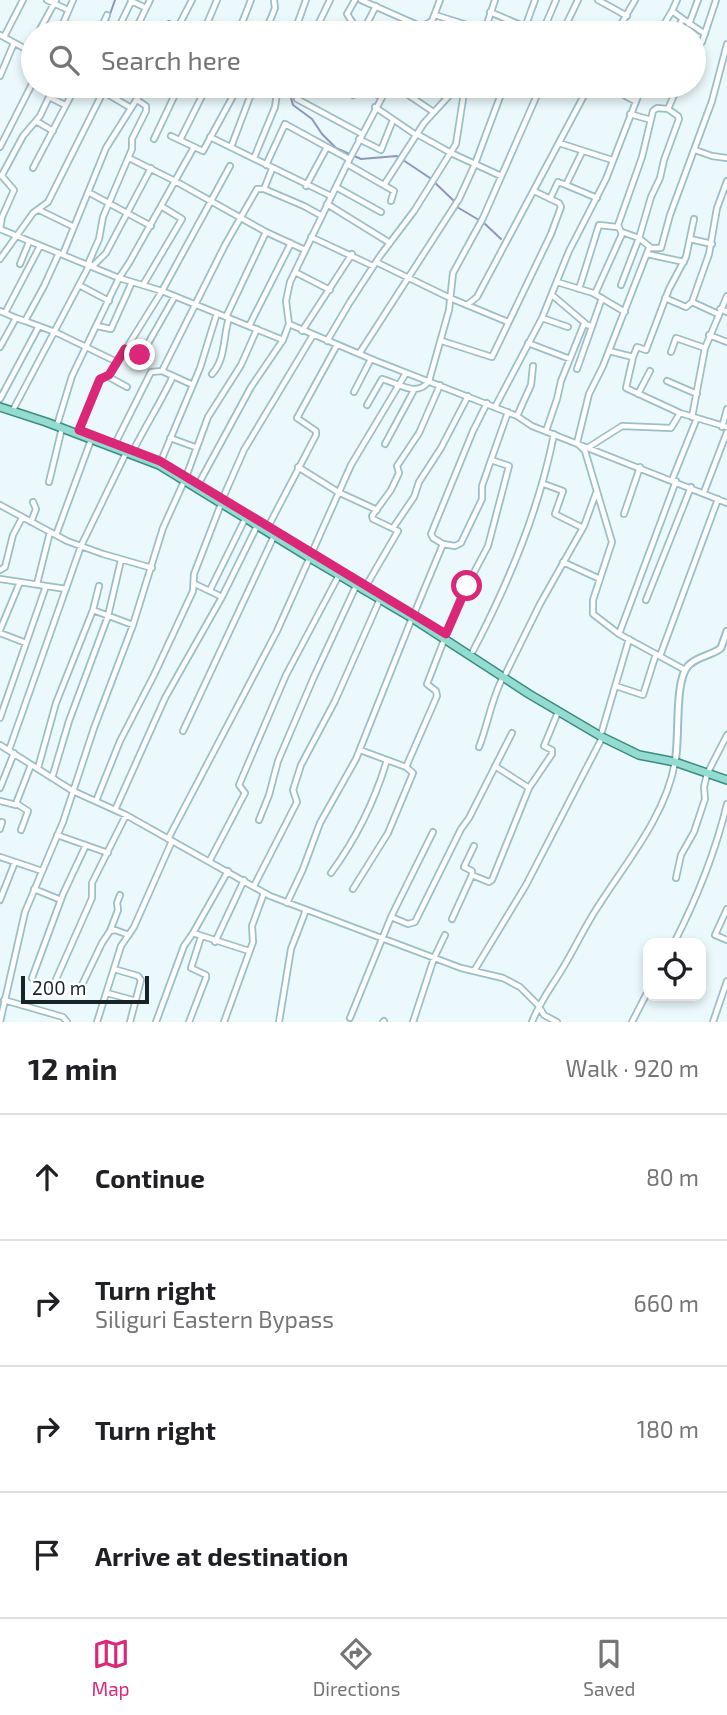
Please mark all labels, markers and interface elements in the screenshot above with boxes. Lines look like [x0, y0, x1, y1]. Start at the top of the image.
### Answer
search box [21, 21, 706, 98]
icon: search [45, 41, 83, 79]
text: Search here [101, 44, 241, 75]
route end [124, 339, 155, 370]
route start [451, 570, 482, 601]
map controls [643, 938, 706, 1001]
button: locate [643, 938, 706, 1001]
scale bar [21, 973, 149, 1005]
text: 200 m [32, 976, 86, 999]
text: 12 min [28, 1050, 118, 1086]
text: Walk · 920 m [566, 1054, 699, 1082]
icon: ahead [28, 1158, 66, 1196]
text: Continue [95, 1162, 205, 1193]
text: 80 m [646, 1163, 699, 1191]
text: Turn right [95, 1274, 216, 1305]
icon: right [28, 1284, 66, 1322]
text: 660 m [634, 1289, 699, 1317]
text: Siliguri Eastern Bypass [95, 1305, 334, 1333]
icon: right [28, 1410, 66, 1448]
text: Turn right [95, 1414, 216, 1445]
text: 180 m [637, 1415, 699, 1443]
icon: arrive [28, 1536, 66, 1574]
text: Arrive at destination [95, 1540, 348, 1571]
tab: Map [92, 1635, 130, 1700]
tab: Directions [313, 1635, 400, 1700]
tab: Saved [583, 1635, 635, 1700]

